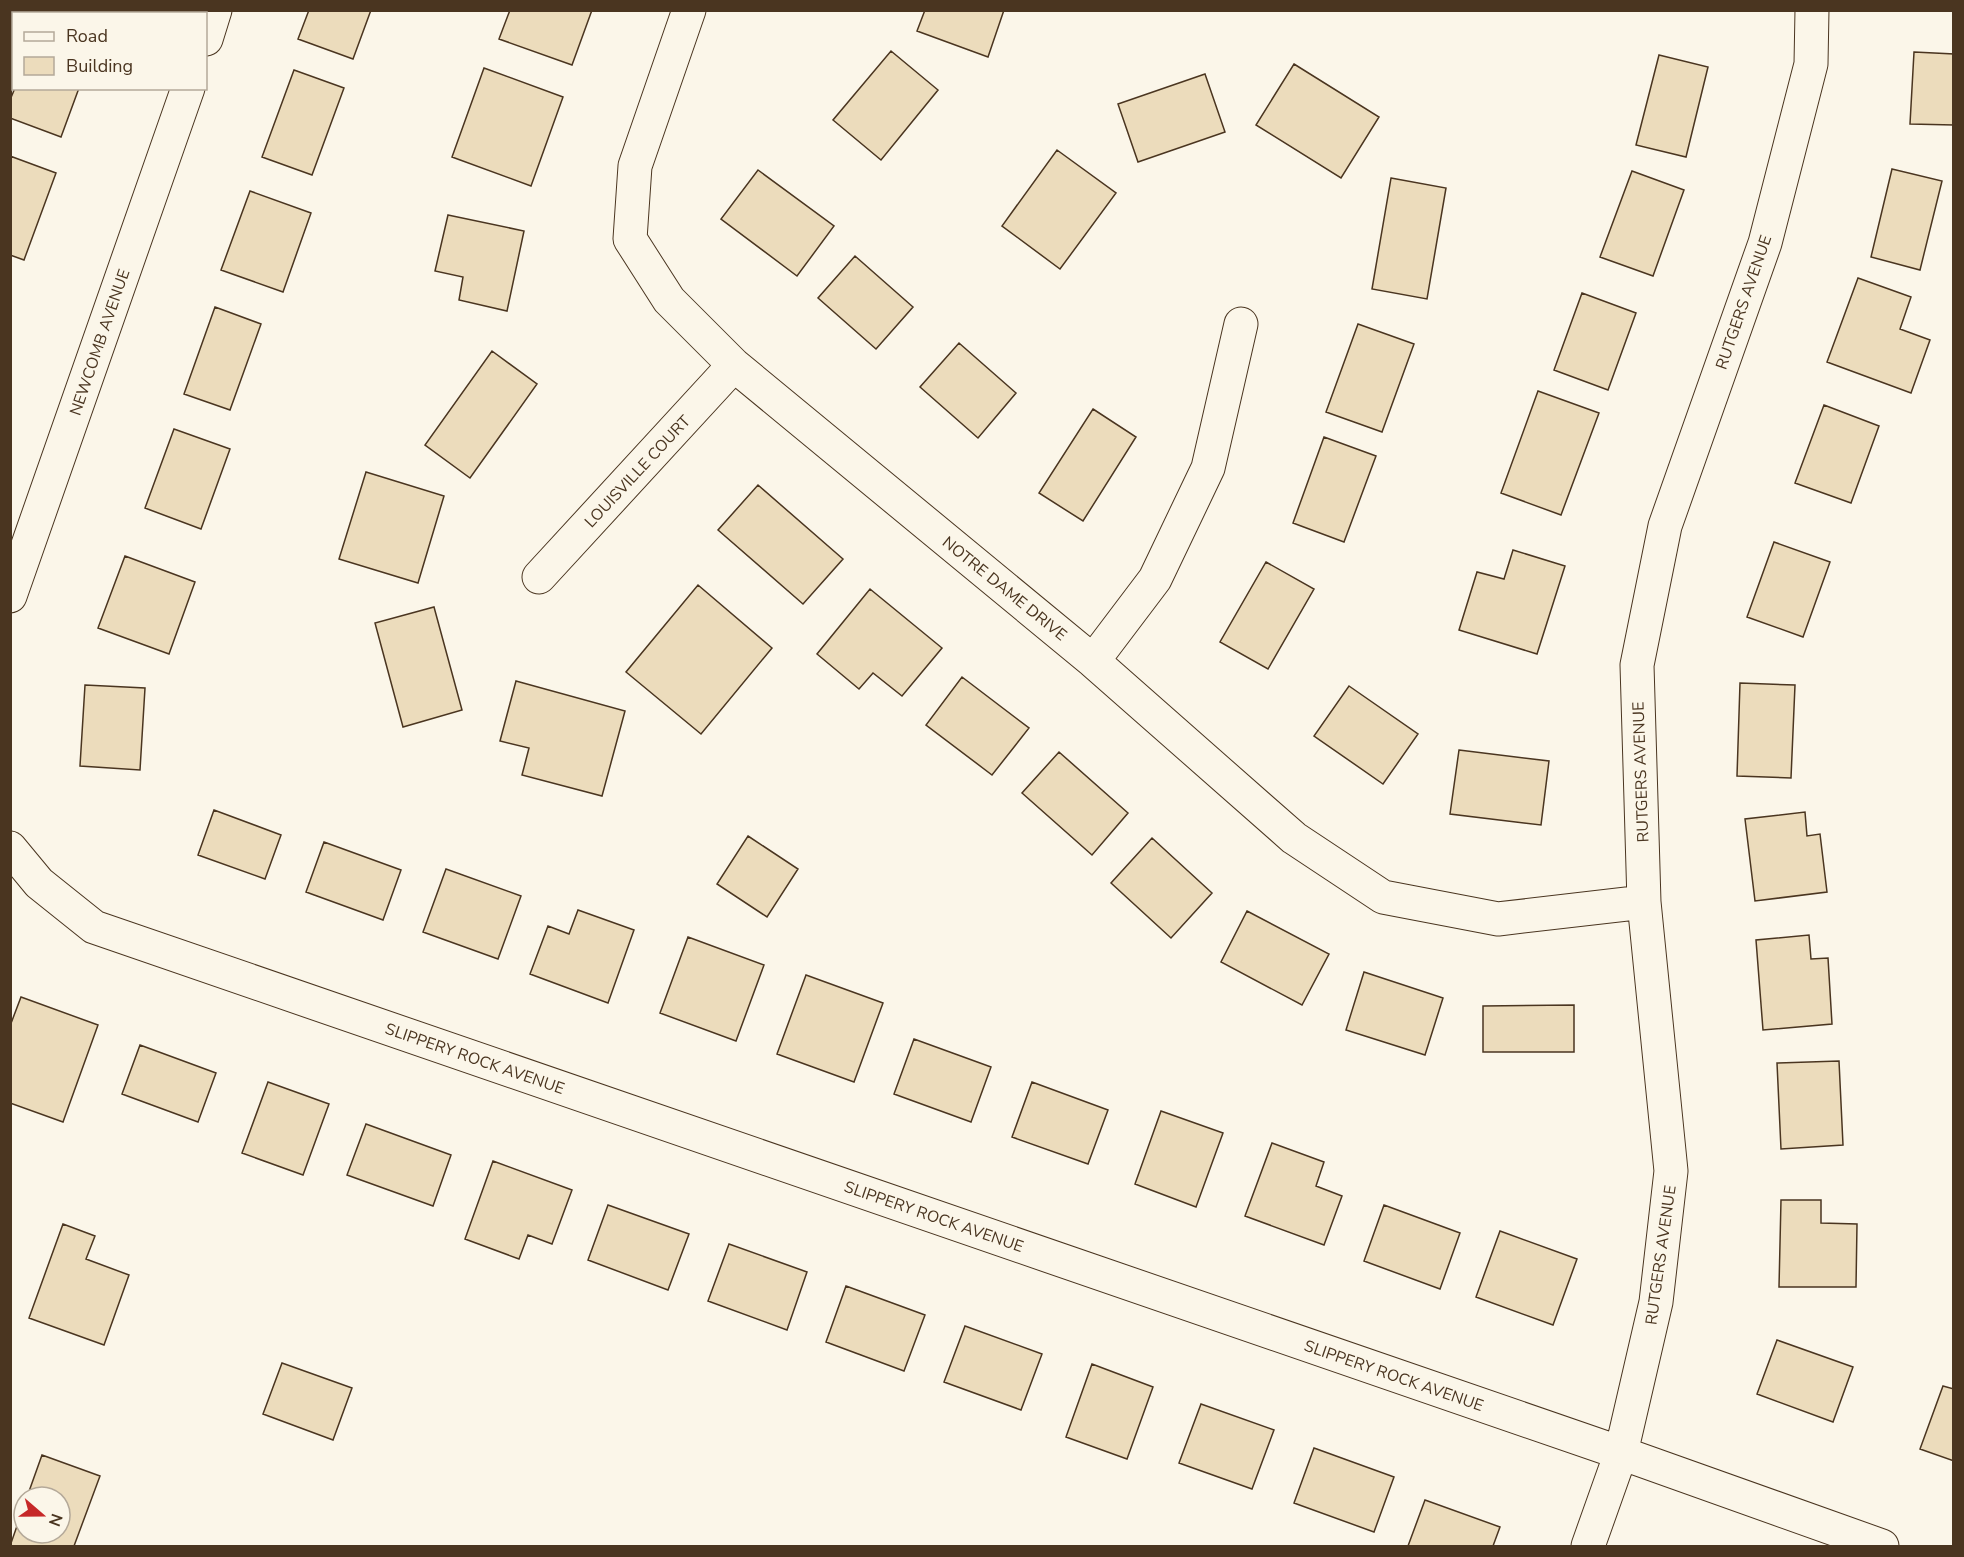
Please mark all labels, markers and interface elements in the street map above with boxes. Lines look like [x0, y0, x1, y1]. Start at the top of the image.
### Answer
legend [12, 12, 207, 90]
text: Road [66, 24, 108, 48]
text: Building [66, 54, 133, 78]
street label: RUTGERS AVENUE [1711, 232, 1777, 372]
street label: NEWCOMB AVENUE [65, 266, 135, 419]
street label: LOUISVILLE COURT [580, 410, 696, 533]
street label: NOTRE DAME DRIVE [937, 532, 1071, 646]
street label: RUTGERS AVENUE [1628, 701, 1654, 843]
street label: SLIPPERY ROCK AVENUE [382, 1018, 567, 1100]
street label: SLIPPERY ROCK AVENUE [841, 1176, 1026, 1258]
street label: RUTGERS AVENUE [1640, 1184, 1682, 1326]
street label: SLIPPERY ROCK AVENUE [1301, 1335, 1486, 1417]
north arrow [12, 1485, 72, 1545]
text: N [43, 1510, 68, 1529]

